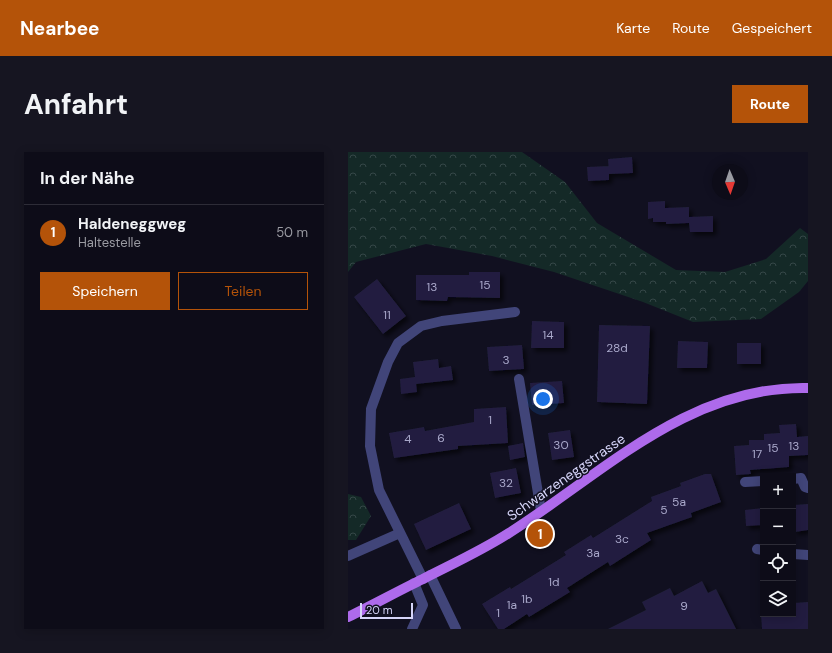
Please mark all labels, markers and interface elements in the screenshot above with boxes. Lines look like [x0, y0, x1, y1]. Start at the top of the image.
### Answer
text: Nearbee [20, 16, 100, 41]
text: Karte [616, 19, 650, 37]
text: Route [672, 19, 710, 37]
text: Gespeichert [732, 19, 812, 37]
button: Route [732, 85, 808, 123]
text: Anfahrt [24, 86, 128, 123]
north arrow [712, 164, 748, 200]
text: In der Nähe [40, 167, 135, 189]
text: Haldeneggweg [78, 214, 186, 234]
text: 1 [51, 224, 55, 241]
text: 50 m [276, 224, 308, 241]
text: Haltestelle [78, 234, 141, 251]
button: Speichern [40, 272, 170, 310]
button: Teilen [178, 272, 308, 310]
house number: 15 [479, 277, 491, 293]
house number: 13 [427, 279, 437, 295]
house number: 11 [383, 307, 391, 323]
house number: 14 [542, 327, 554, 343]
house number: 28d [606, 340, 628, 356]
house number: 3 [502, 352, 510, 368]
your location [533, 389, 553, 409]
house number: 1 [488, 412, 492, 428]
street label: Schwarzeneggstrasse [503, 429, 629, 525]
house number: 6 [437, 430, 445, 446]
house number: 4 [404, 431, 412, 447]
house number: 30 [553, 437, 569, 453]
house number: 13 [789, 438, 799, 454]
house number: 15 [767, 440, 779, 456]
house number: 17 [752, 446, 762, 462]
map controls [760, 473, 796, 617]
button: + [760, 473, 796, 509]
house number: 32 [499, 475, 513, 491]
house number: 5a [672, 494, 686, 510]
house number: 5 [660, 502, 668, 518]
button: − [760, 509, 796, 545]
pin: 1 [527, 519, 553, 549]
house number: 3c [615, 531, 629, 547]
house number: 3a [586, 545, 600, 561]
button: locate [760, 545, 796, 581]
house number: 1d [548, 574, 560, 590]
button: layers [760, 581, 796, 617]
house number: 1b [521, 591, 533, 607]
house number: 1a [507, 597, 517, 613]
house number: 9 [680, 598, 688, 614]
scale bar [360, 601, 413, 620]
text: 20 m [366, 603, 392, 617]
house number: 1 [496, 605, 500, 621]

